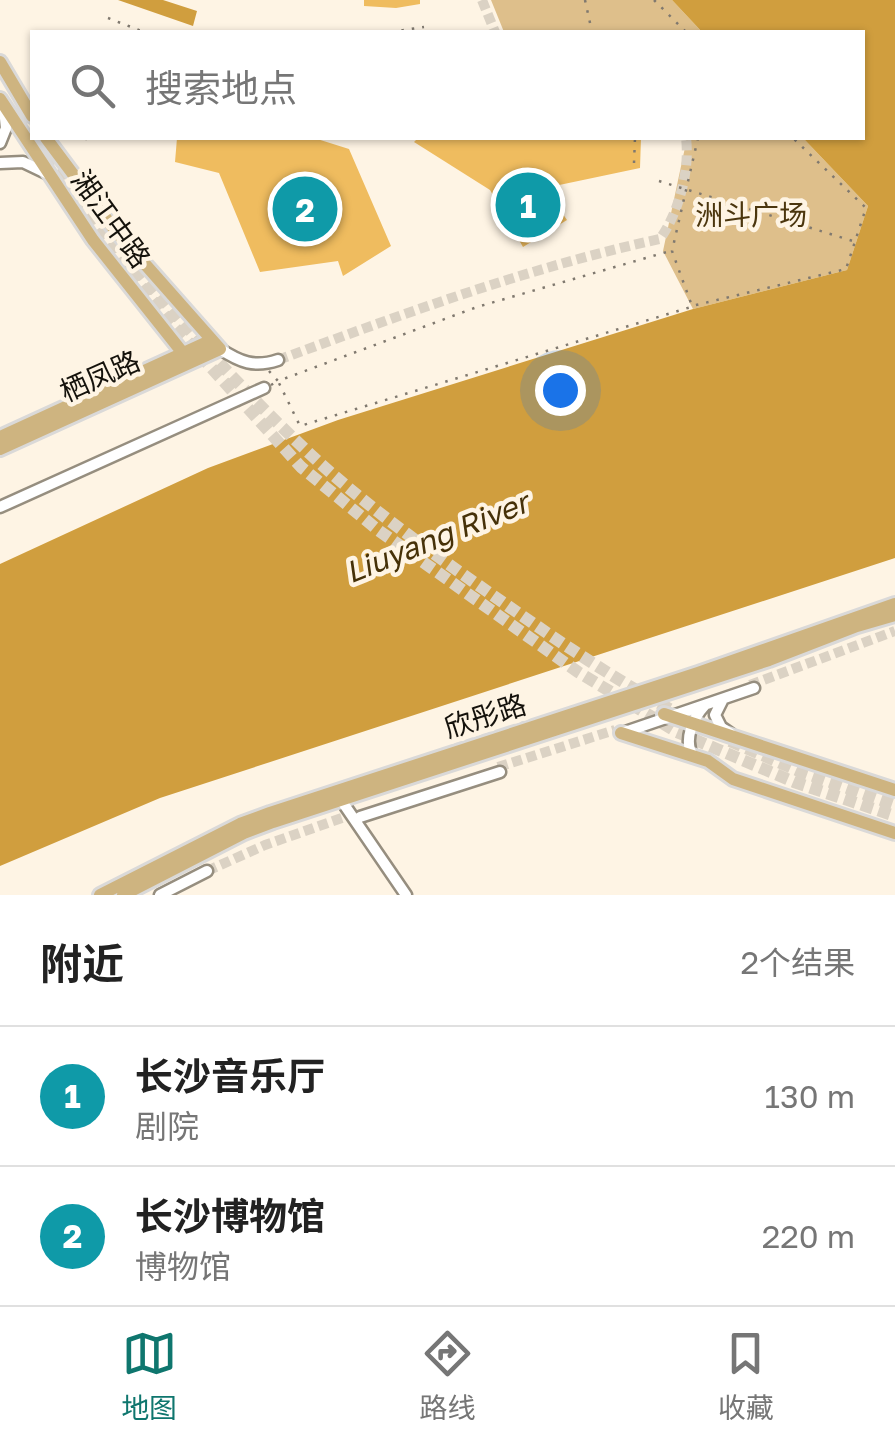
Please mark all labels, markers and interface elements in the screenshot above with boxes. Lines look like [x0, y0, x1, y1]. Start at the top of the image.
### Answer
search box [30, 30, 865, 140]
icon: search [65, 58, 120, 113]
text: 搜索地点 [145, 65, 297, 110]
street label: 湘江中路 [65, 164, 158, 274]
pin: 1 [496, 168, 560, 242]
pin: 2 [272, 172, 338, 246]
park label: 洲斗广场 [695, 198, 807, 231]
street label: 栖凤路 [55, 343, 145, 408]
your location [535, 365, 586, 416]
water label: Liuyang River [340, 482, 537, 590]
street label: 欣彤路 [440, 687, 530, 744]
text: 附近 [40, 938, 124, 988]
text: 2个结果 [740, 943, 855, 981]
text: 长沙音乐厅 [135, 1053, 325, 1098]
text: 1 [64, 1077, 81, 1115]
text: 130 m [765, 1077, 855, 1115]
text: 剧院 [135, 1107, 199, 1145]
text: 长沙博物馆 [135, 1193, 325, 1238]
text: 2 [63, 1217, 82, 1255]
text: 220 m [762, 1217, 855, 1255]
text: 博物馆 [135, 1247, 231, 1285]
tab: 地图 [121, 1326, 177, 1426]
tab: 路线 [419, 1326, 476, 1426]
tab: 收藏 [718, 1326, 774, 1426]

